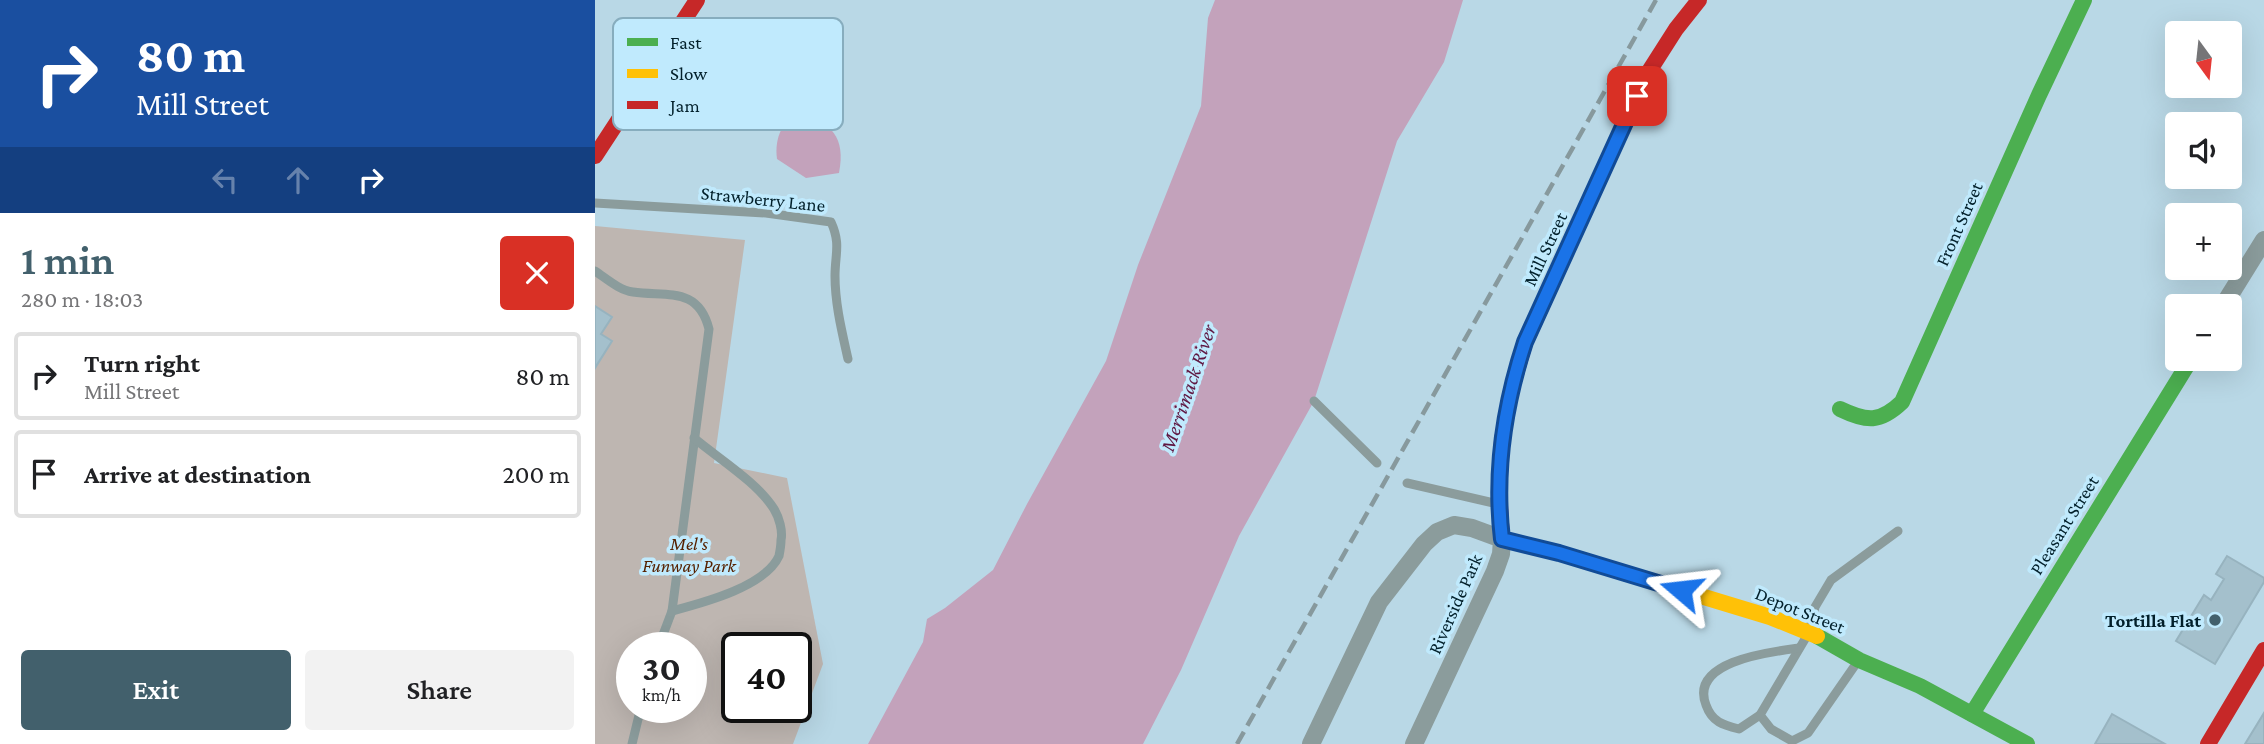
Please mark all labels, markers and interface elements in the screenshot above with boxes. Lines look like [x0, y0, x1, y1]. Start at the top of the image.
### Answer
legend [613, 18, 843, 130]
north arrow [2165, 21, 2242, 98]
map controls [2165, 21, 2242, 371]
icon: right [21, 28, 112, 119]
text: 80 m [136, 28, 245, 83]
text: Fast [670, 32, 702, 53]
text: Slow [670, 63, 707, 84]
pin [1607, 66, 1667, 126]
icon: arrive [1618, 77, 1656, 115]
text: Mill Street [136, 86, 269, 122]
text: Jam [668, 95, 700, 116]
button: sound [2165, 112, 2242, 189]
icon: left [206, 161, 244, 199]
icon: ahead [279, 161, 317, 199]
icon: right [352, 161, 390, 199]
street label: Front Street [1931, 178, 1987, 269]
street label: Strawberry Lane [700, 182, 826, 216]
button: + [2165, 203, 2242, 280]
street label: Mill Street [1519, 208, 1571, 289]
text: 1 min [21, 236, 114, 283]
button: close [500, 236, 574, 310]
text: 280 m · 18:03 [21, 286, 143, 312]
button: − [2165, 294, 2242, 371]
water label: Merrimack River [1155, 321, 1221, 455]
text: Turn right [84, 349, 200, 378]
icon: right [25, 357, 63, 395]
text: 80 m [516, 362, 570, 391]
text: Mill Street [84, 378, 179, 404]
icon: arrive [25, 455, 63, 493]
text: Arrive at destination [84, 460, 311, 489]
text: 200 m [502, 460, 570, 489]
street label: Pleasant Street [2025, 471, 2103, 578]
park label: Mel's Funway Park [642, 533, 737, 576]
street label: Riverside Park [1424, 550, 1487, 657]
position arrow [1644, 553, 1718, 627]
street label: Depot Street [1752, 583, 1849, 638]
place label: Tortilla Flat [2105, 610, 2201, 631]
marker: Tortilla Flat [2207, 612, 2223, 628]
speed limit sign: 40 [721, 632, 812, 723]
text: 30 [642, 649, 681, 688]
button: Exit [21, 650, 291, 730]
button: Share [305, 650, 574, 730]
text: km/h [642, 685, 681, 705]

